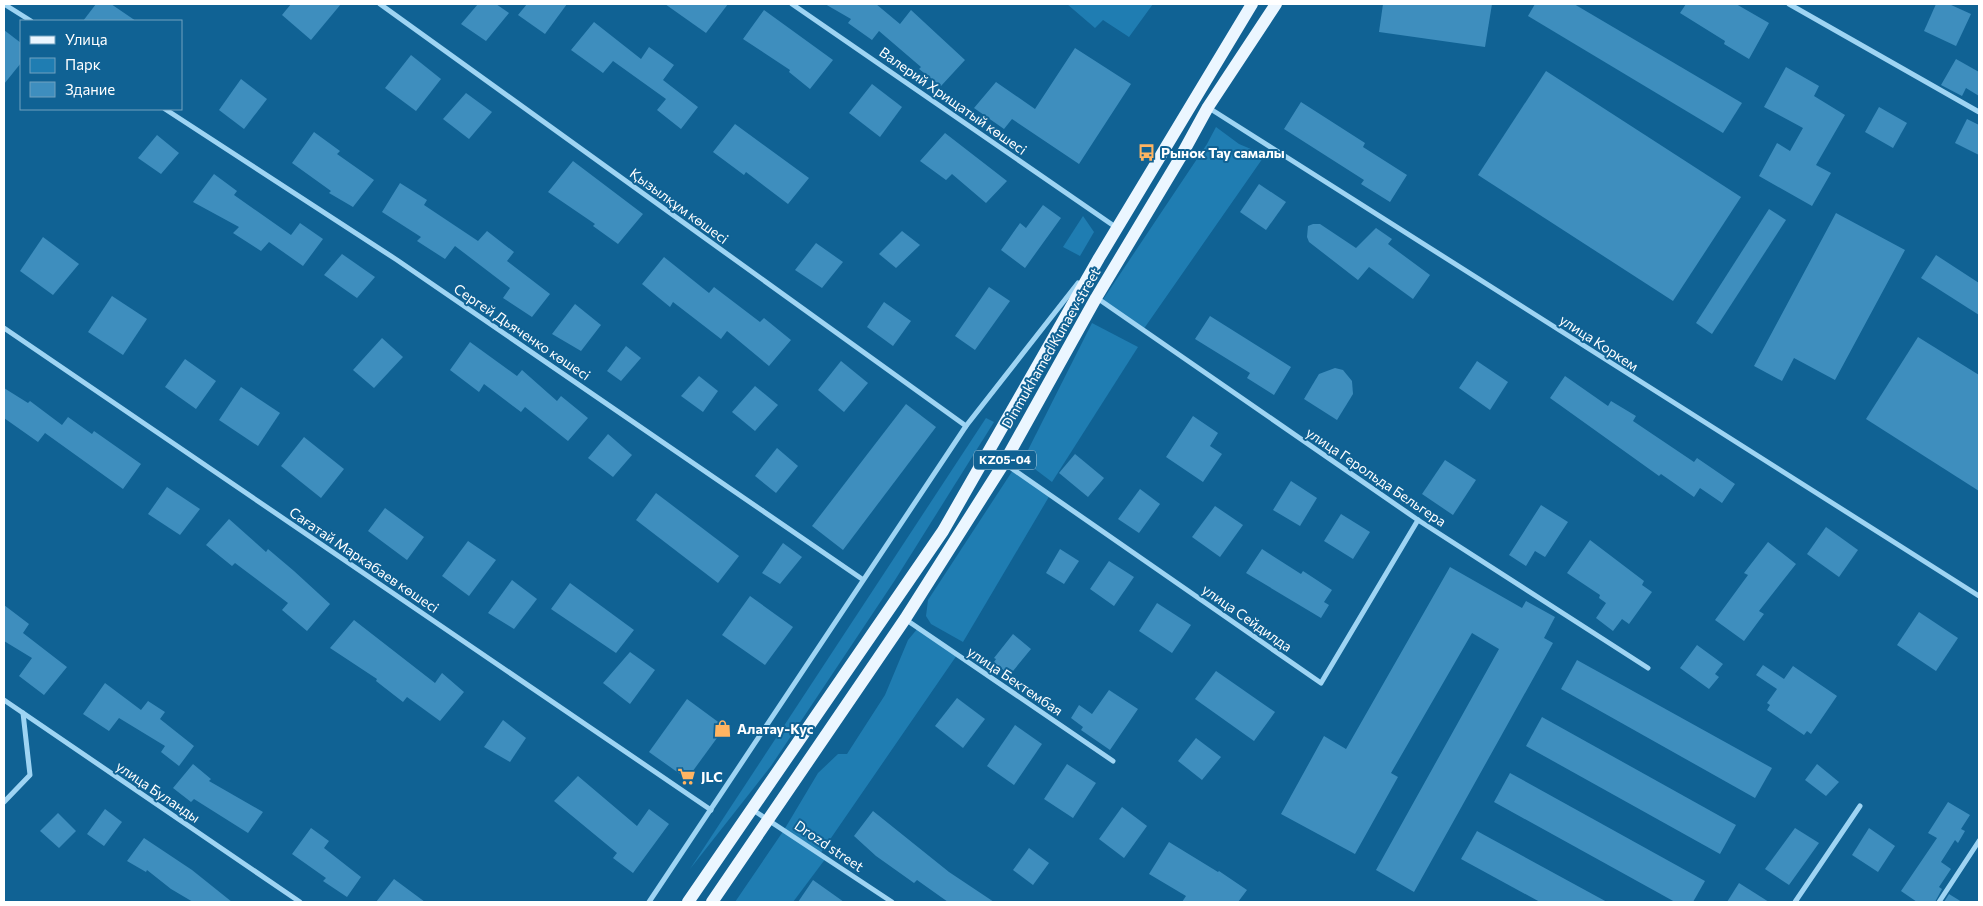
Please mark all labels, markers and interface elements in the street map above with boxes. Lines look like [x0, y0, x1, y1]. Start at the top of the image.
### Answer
legend [20, 20, 182, 110]
text: Улица [65, 30, 107, 48]
street label: Валерий Хрищатый көшесі [876, 43, 1030, 158]
text: Парк [65, 55, 101, 73]
text: Здание [65, 80, 115, 98]
bus stop icon: Рынок Тау самалы [1137, 143, 1157, 163]
place label: Рынок Тау самалы [1161, 144, 1285, 161]
street label: Қызылқұм көшесі [627, 164, 732, 247]
street label: Dinmukhamed Kunaev street [998, 264, 1104, 431]
street label: Сергей Дьяченко көшесі [451, 280, 594, 384]
street label: улица Коркем [1557, 311, 1642, 374]
street label: улица Герольда Бельгера [1303, 423, 1450, 530]
road number: KZ05-04 [974, 450, 1036, 470]
street label: Сағатай Маркабаев көшесі [286, 503, 442, 616]
street label: улица Сейдилда [1199, 580, 1295, 655]
street label: улица Бектембая [964, 642, 1066, 719]
shop icon: Алатау-Кус [713, 719, 733, 739]
place label: Алатау-Кус [737, 720, 814, 737]
street label: улица Буланды [113, 757, 204, 826]
supermarket icon: JLC [677, 767, 697, 787]
place label: JLC [701, 768, 723, 785]
street label: Drozd street [792, 816, 867, 875]

